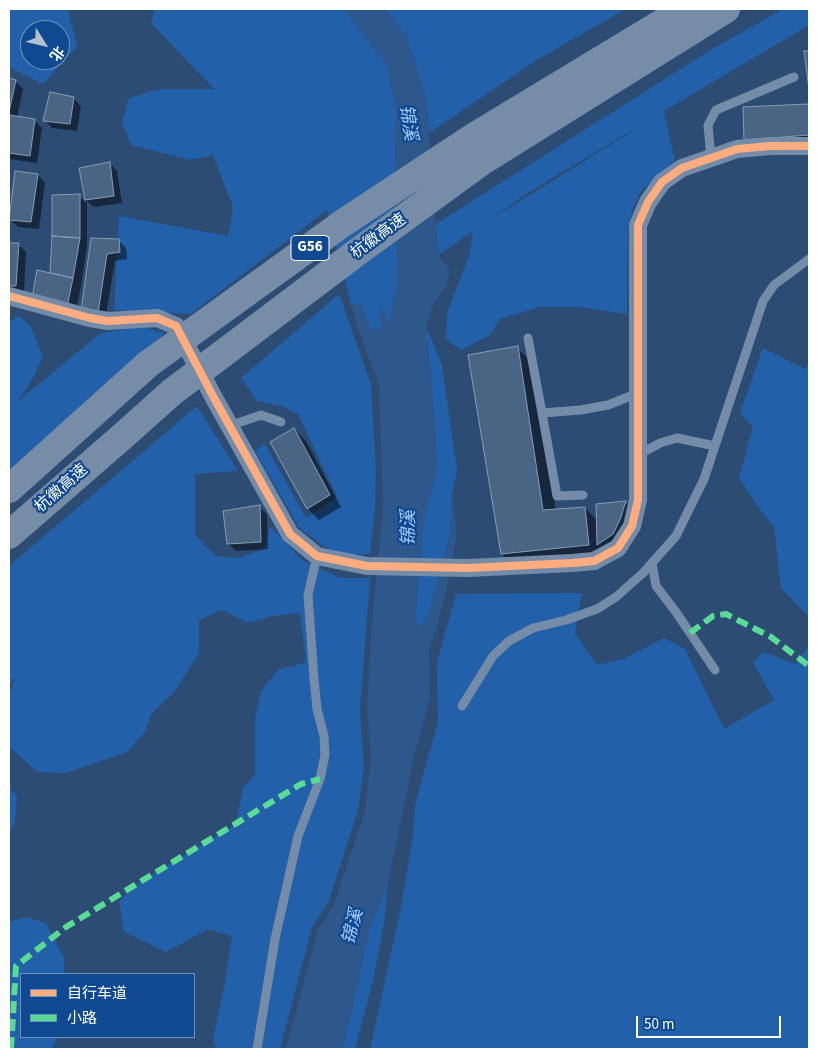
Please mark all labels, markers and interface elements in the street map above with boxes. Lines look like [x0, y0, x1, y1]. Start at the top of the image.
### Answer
north arrow [20, 20, 70, 70]
text: 北 [44, 42, 69, 65]
water label: 锦溪 [394, 104, 420, 142]
street label: 杭徽高速 [347, 210, 411, 264]
road number: G56 [291, 236, 329, 260]
street label: 杭徽高速 [32, 461, 92, 517]
water label: 锦溪 [399, 510, 421, 546]
water label: 锦溪 [339, 907, 369, 947]
legend [20, 973, 195, 1038]
text: 自行车道 [67, 983, 127, 1004]
scale bar [638, 1006, 783, 1038]
text: 小路 [67, 1008, 97, 1029]
text: 50 m [644, 1014, 674, 1035]

